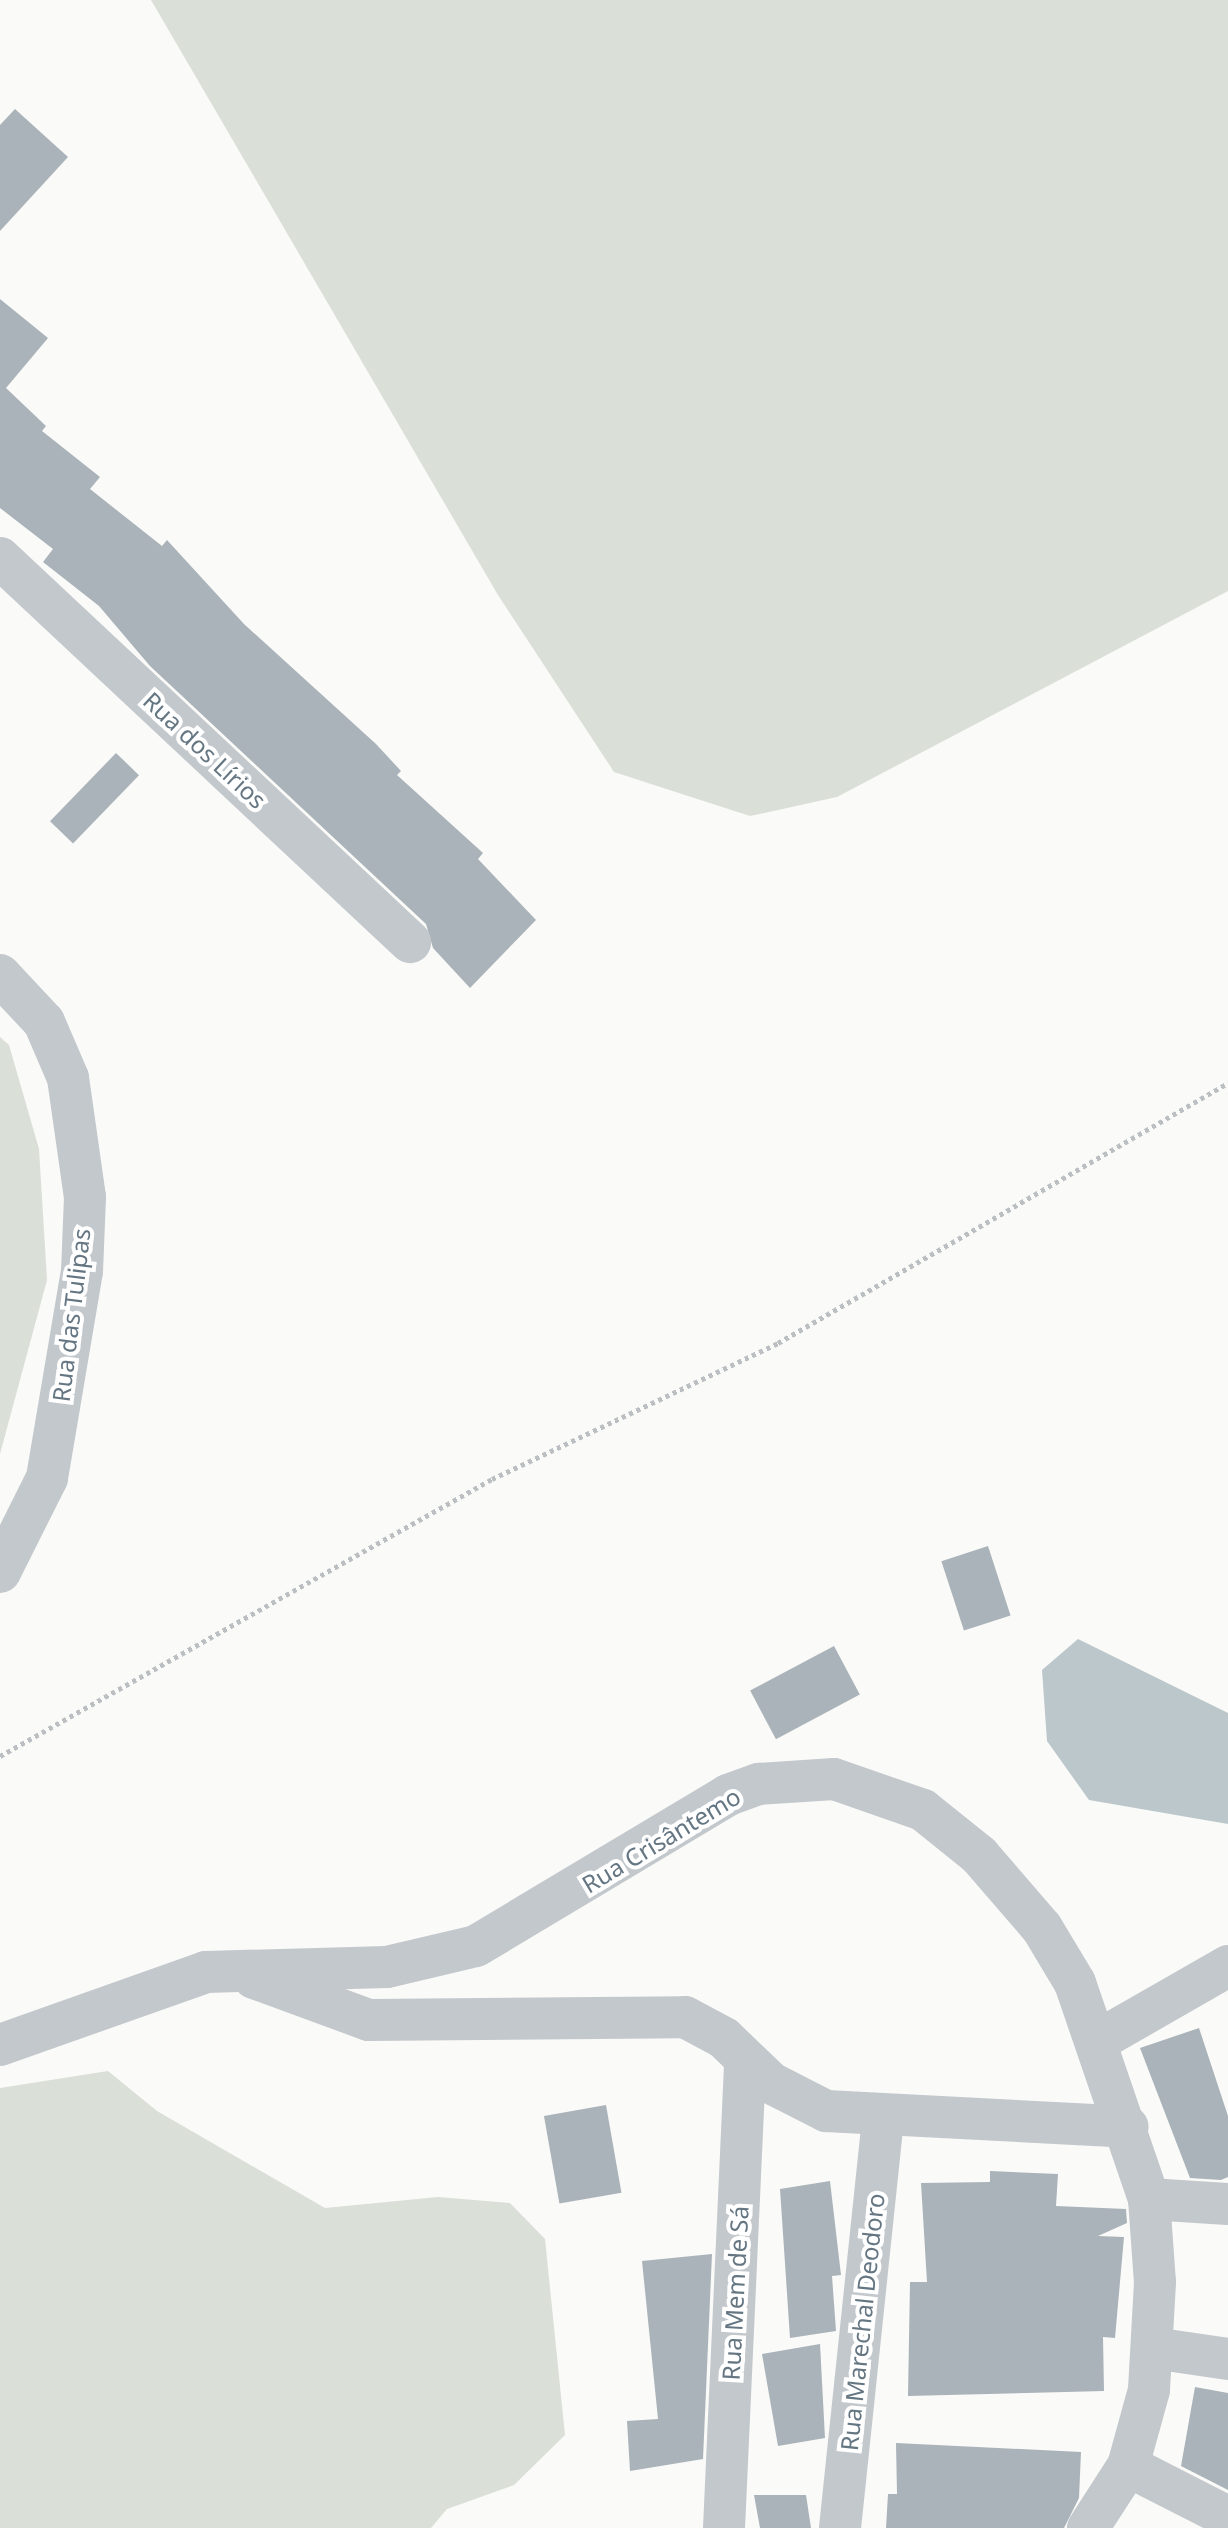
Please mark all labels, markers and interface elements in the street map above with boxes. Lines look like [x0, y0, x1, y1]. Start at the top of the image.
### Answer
street label: Rua dos Lírios [138, 686, 272, 814]
street label: Rua das Tulipas [46, 1227, 96, 1403]
street label: Rua Crisântemo [577, 1781, 745, 1899]
street label: Rua Marechal Deodoro [834, 2192, 890, 2452]
street label: Rua Mem de Sá [716, 2205, 754, 2381]

